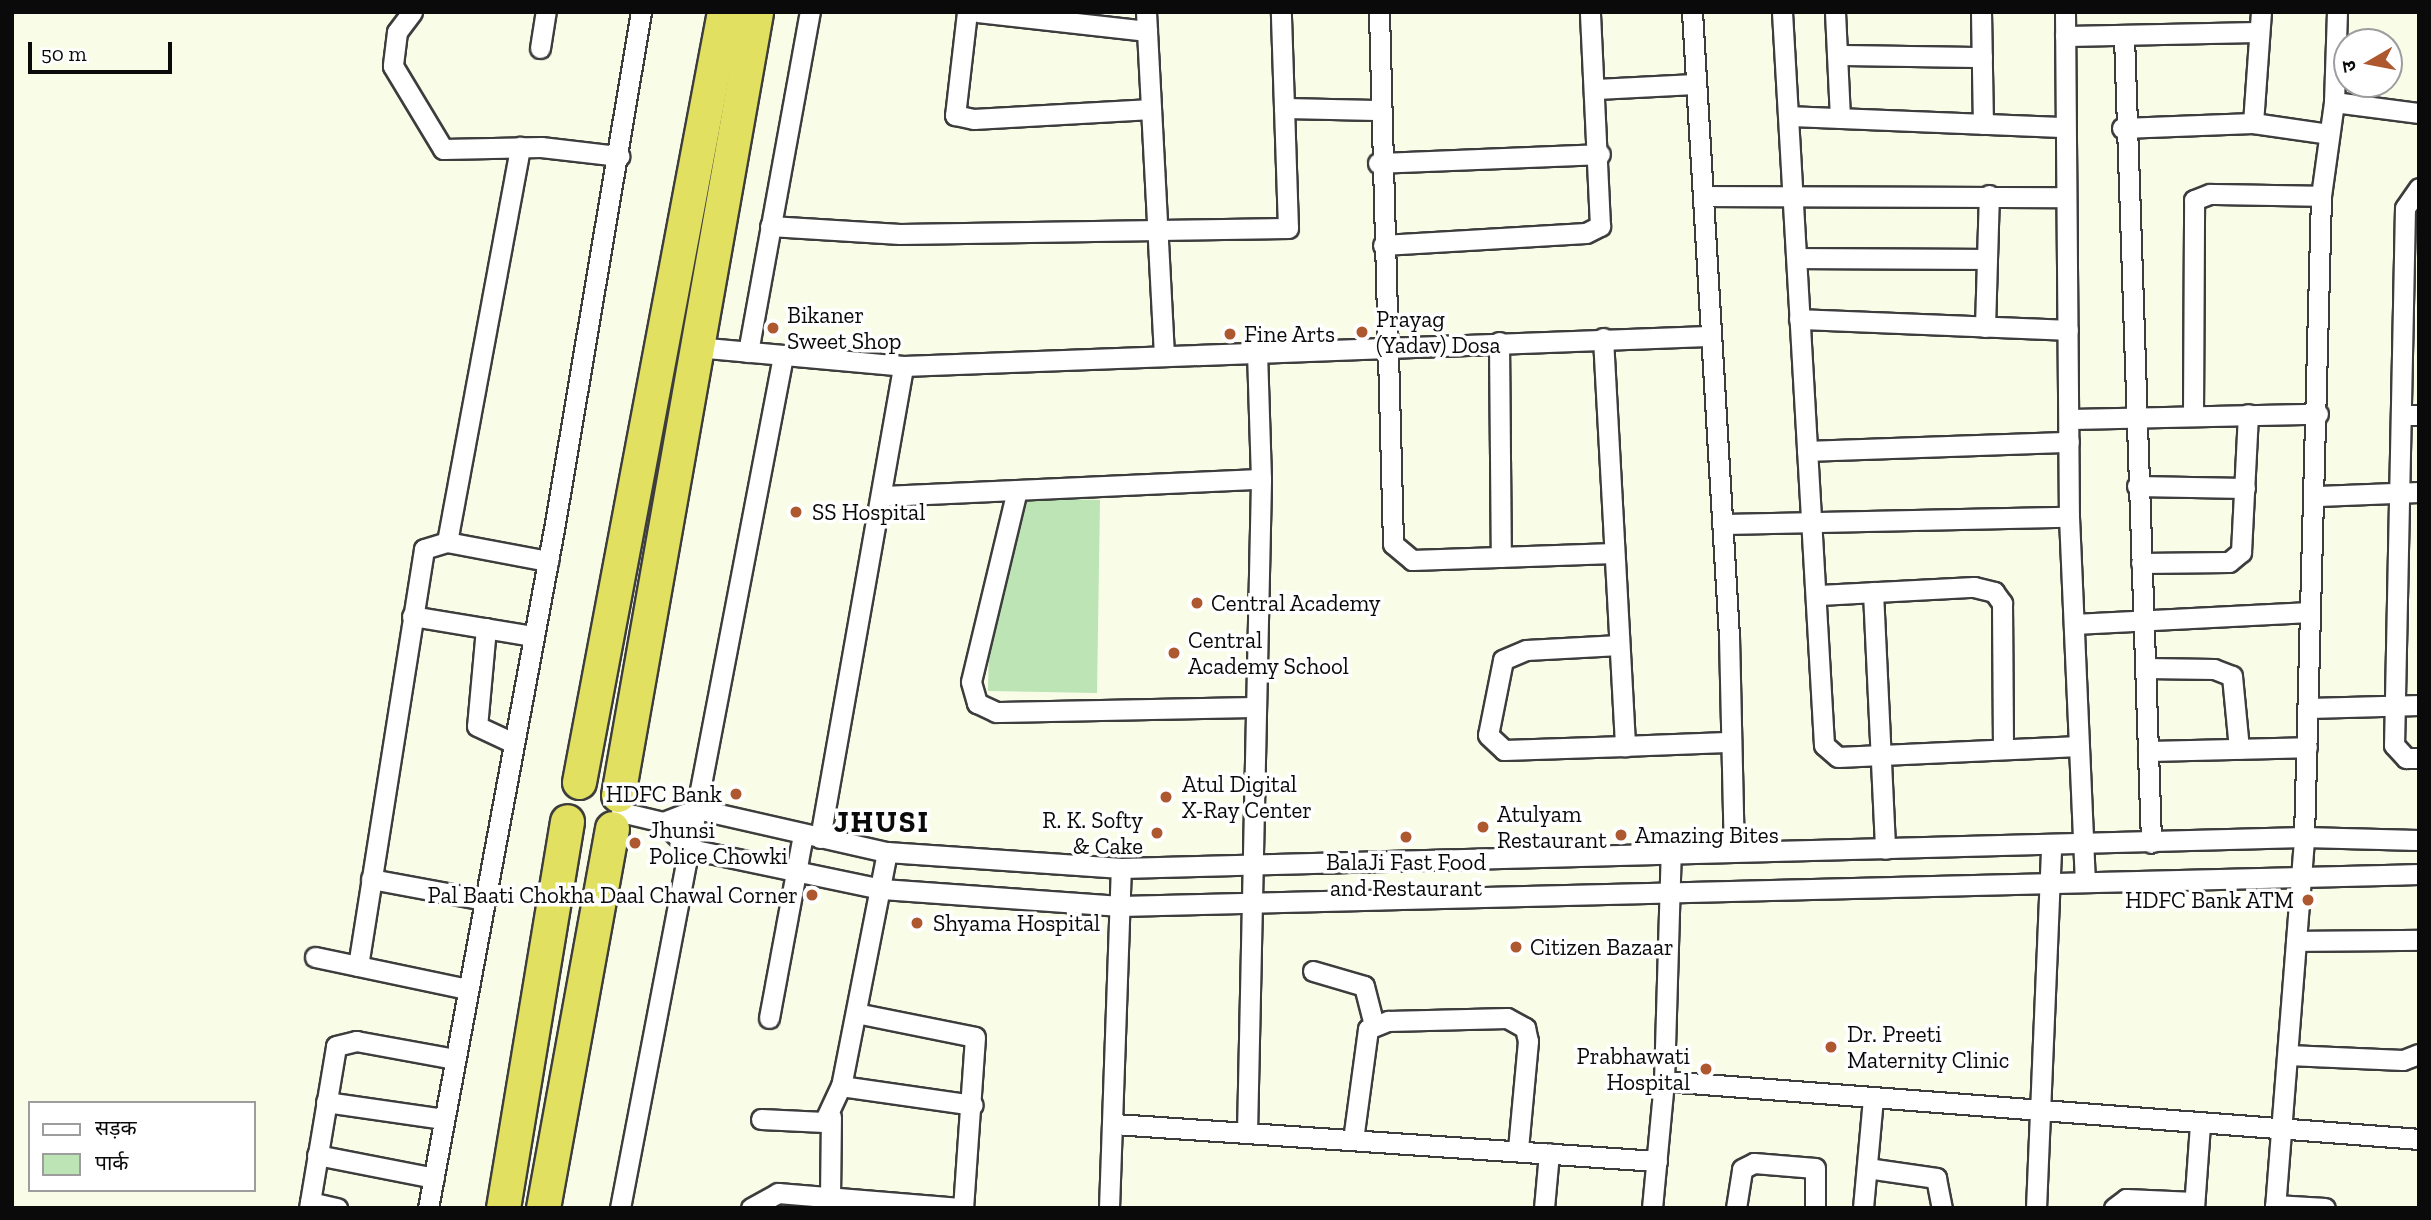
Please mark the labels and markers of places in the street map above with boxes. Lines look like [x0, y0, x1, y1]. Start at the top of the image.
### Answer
place label: Bikaner Sweet Shop [787, 301, 901, 355]
place label: Prayag (Yadav) Dosa [1376, 305, 1501, 359]
marker: Bikaner Sweet Shop [765, 320, 781, 336]
place label: Fine Arts [1244, 320, 1336, 348]
marker: Prayag (Yadav) Dosa [1354, 324, 1370, 340]
marker: Fine Arts [1222, 326, 1238, 342]
place label: SS Hospital [812, 498, 925, 526]
marker: SS Hospital [786, 502, 806, 522]
place label: Central Academy [1211, 589, 1381, 617]
marker: Central Academy [1189, 595, 1205, 611]
place label: Central Academy School [1188, 626, 1350, 680]
marker: Central Academy School [1166, 645, 1182, 661]
place label: Atul Digital X-Ray Center [1182, 770, 1313, 824]
place label: HDFC Bank [606, 780, 722, 808]
marker: HDFC Bank [728, 786, 744, 802]
marker: Atul Digital X-Ray Center [1156, 787, 1176, 807]
place label: Atulyam Restaurant [1497, 800, 1607, 854]
place label: R. K. Softy & Cake [1042, 806, 1143, 860]
place label: Jhunsi Police Chowki [649, 816, 788, 870]
marker: Atulyam Restaurant [1475, 819, 1491, 835]
place label: Amazing Bites [1635, 821, 1779, 849]
marker: R. K. Softy & Cake [1149, 825, 1165, 841]
marker: Amazing Bites [1613, 827, 1629, 843]
marker: BalaJi Fast Food and Restaurant [1398, 829, 1414, 845]
marker: Jhunsi Police Chowki [627, 835, 643, 851]
place label: BalaJi Fast Food and Restaurant [1326, 848, 1486, 902]
place label: Pal Baati Chokha Daal Chawal Corner [427, 881, 798, 909]
place label: HDFC Bank ATM [2124, 886, 2294, 914]
marker: Pal Baati Chokha Daal Chawal Corner [804, 887, 820, 903]
marker: HDFC Bank ATM [2300, 892, 2316, 908]
place label: Shyama Hospital [933, 909, 1100, 937]
marker: Shyama Hospital [907, 913, 927, 933]
place label: Citizen Bazaar [1530, 933, 1674, 961]
marker: Citizen Bazaar [1508, 939, 1524, 955]
place label: Dr. Preeti Maternity Clinic [1847, 1020, 2010, 1074]
marker: Dr. Preeti Maternity Clinic [1821, 1037, 1841, 1057]
place label: Prabhawati Hospital [1576, 1042, 1690, 1096]
marker: Prabhawati Hospital [1696, 1059, 1716, 1079]

